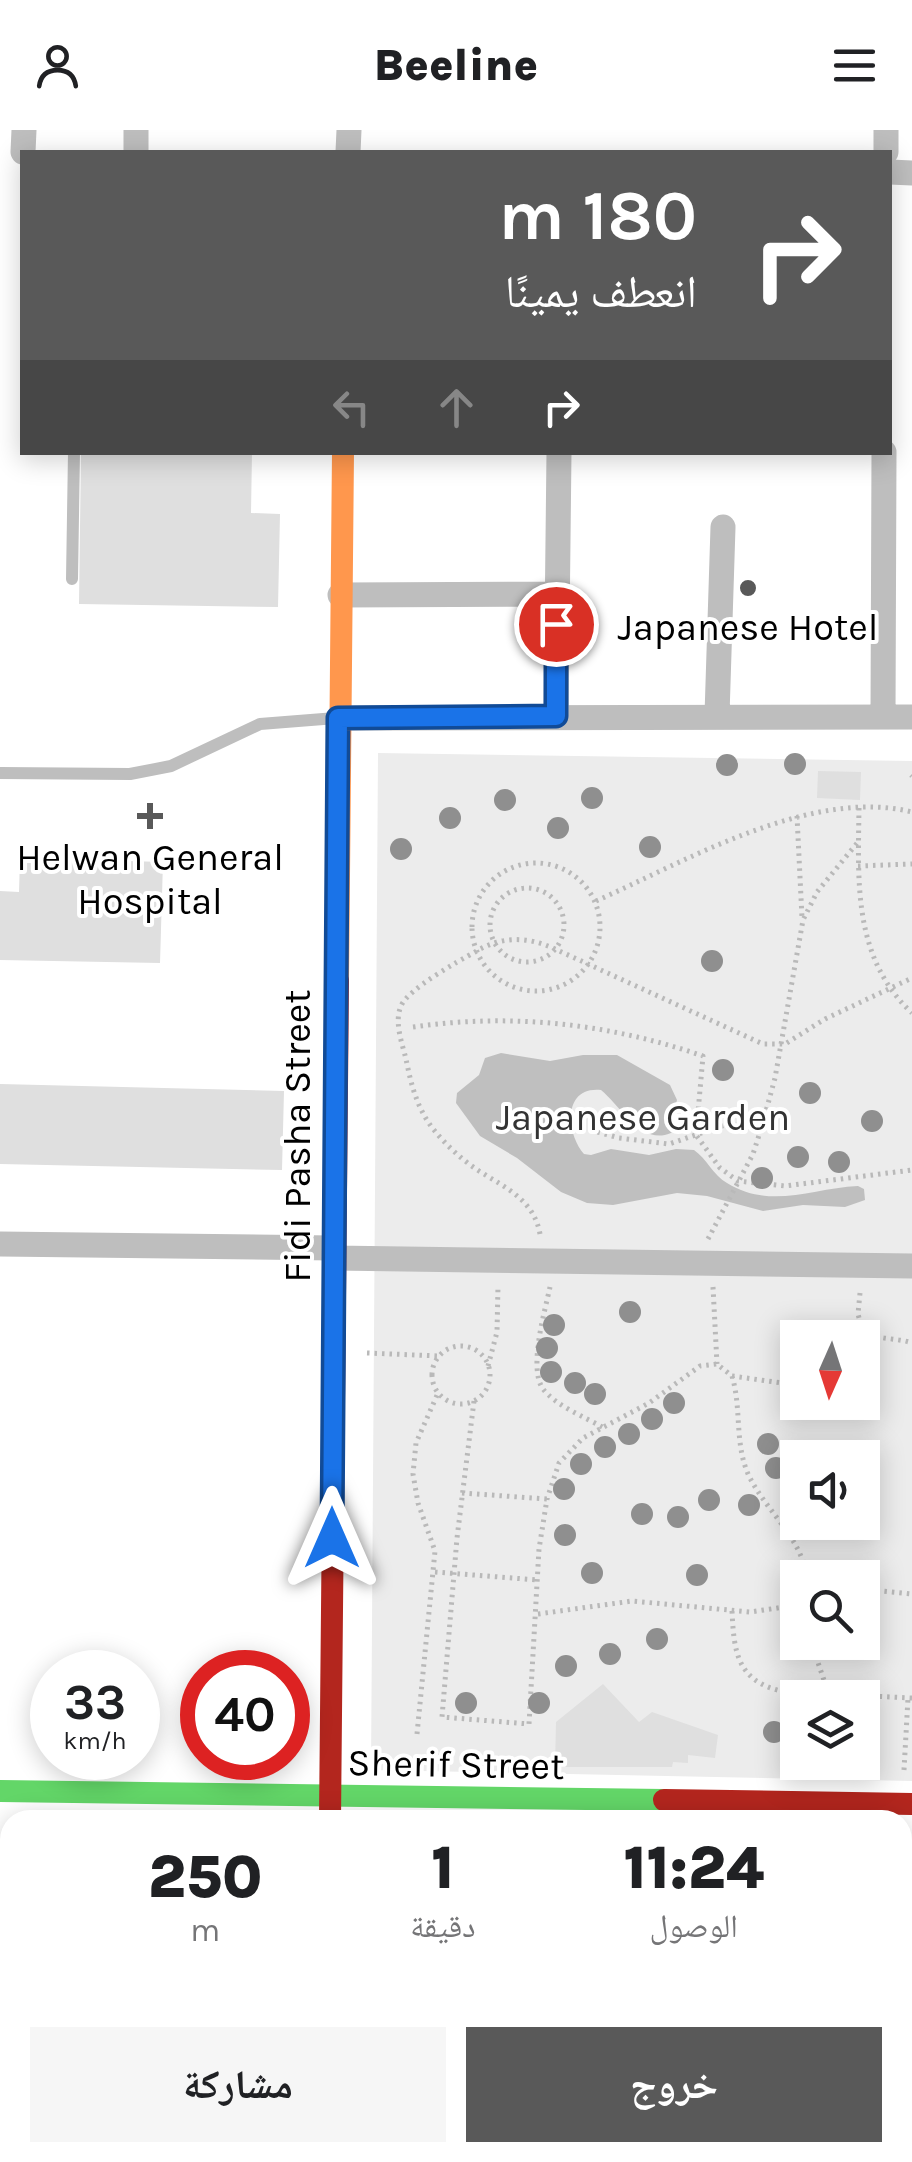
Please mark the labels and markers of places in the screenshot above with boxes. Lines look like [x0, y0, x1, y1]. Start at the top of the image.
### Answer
marker: Japanese Hotel [737, 577, 759, 599]
pin [514, 582, 599, 667]
place label: Japanese Hotel [618, 605, 878, 650]
marker: Helwan General Hospital [137, 803, 163, 829]
place label: Helwan General Hospital [16, 835, 284, 924]

